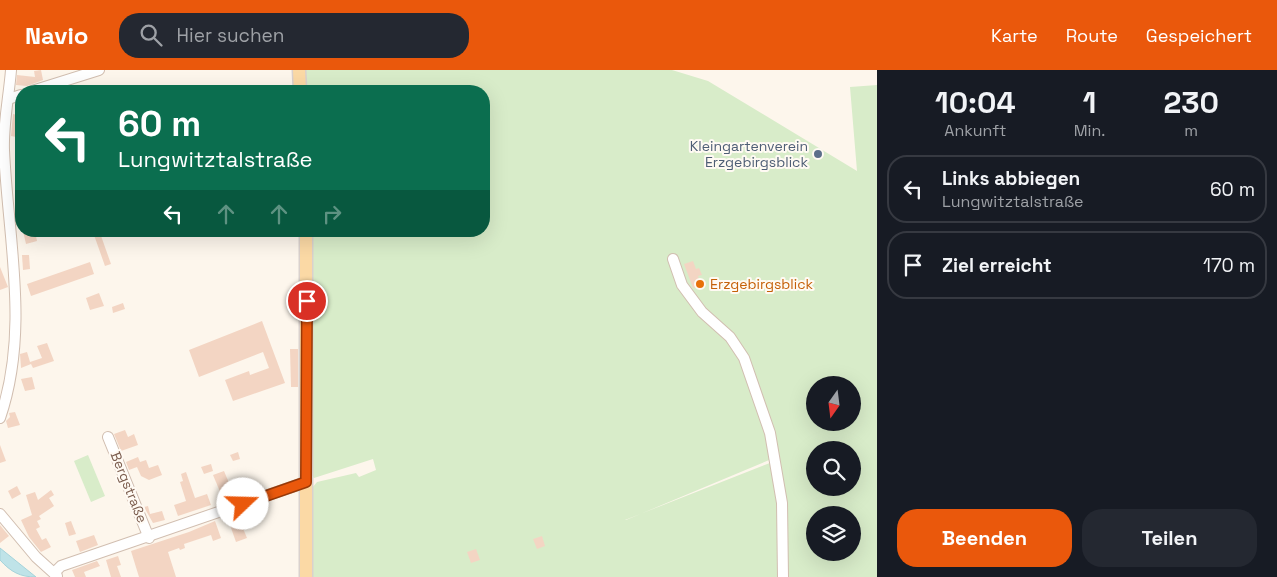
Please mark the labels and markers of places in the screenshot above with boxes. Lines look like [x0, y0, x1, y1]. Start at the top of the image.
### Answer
place label: Kleingartenverein Erzgebirgsblick [690, 137, 808, 171]
marker: Kleingartenverein Erzgebirgsblick [812, 148, 824, 160]
place label: Erzgebirgsblick [710, 275, 814, 293]
marker: Erzgebirgsblick [694, 278, 706, 290]
pin [286, 280, 328, 322]

